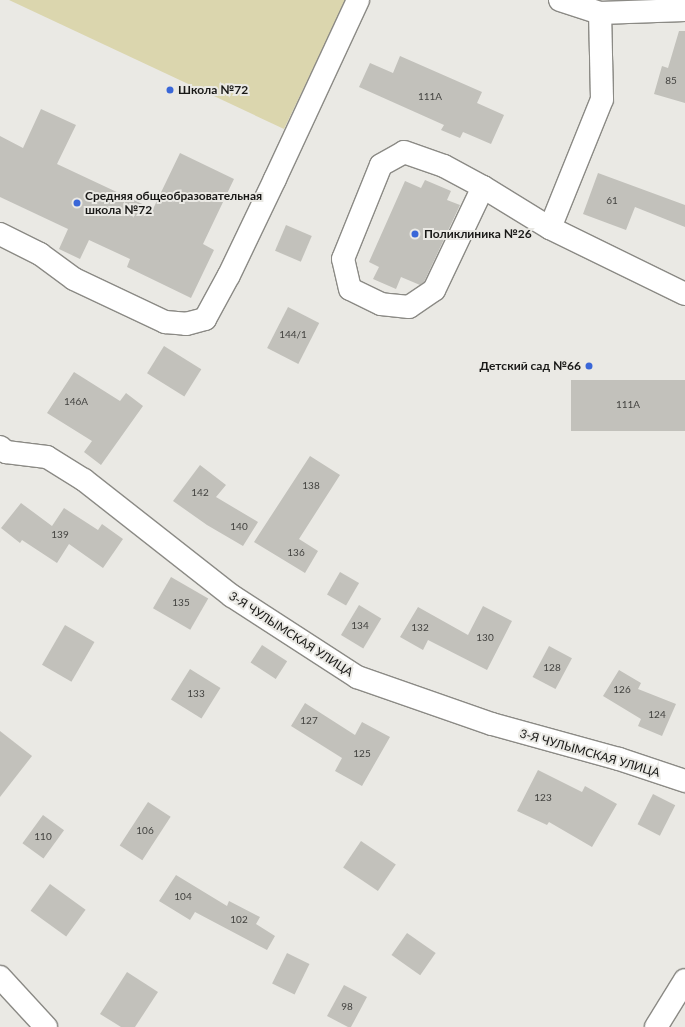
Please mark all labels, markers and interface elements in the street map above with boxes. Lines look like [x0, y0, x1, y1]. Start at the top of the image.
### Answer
house number: 85 [665, 75, 677, 87]
place label: Школа №72 [178, 83, 248, 97]
marker: Школа №72 [165, 85, 175, 95]
house number: 111А [418, 91, 442, 103]
place label: Средняя общеобразовательная школа №72 [85, 189, 262, 217]
house number: 61 [606, 195, 618, 207]
marker: Средняя общеобразовательная школа №72 [72, 198, 82, 208]
place label: Поликлиника №26 [424, 227, 532, 241]
marker: Поликлиника №26 [409, 228, 421, 240]
house number: 144/1 [279, 329, 307, 341]
place label: Детский сад №66 [480, 359, 581, 373]
marker: Детский сад №66 [584, 361, 594, 371]
house number: 146А [64, 396, 88, 408]
house number: 111А [616, 399, 640, 411]
house number: 138 [302, 480, 320, 492]
house number: 142 [191, 487, 209, 499]
house number: 140 [230, 521, 248, 533]
house number: 139 [51, 529, 69, 541]
house number: 136 [287, 547, 305, 559]
street label: 3-Я ЧУЛЫМСКАЯ УЛИЦА [226, 588, 356, 680]
house number: 135 [172, 597, 190, 609]
house number: 134 [351, 620, 369, 632]
house number: 132 [411, 622, 429, 634]
house number: 130 [476, 632, 494, 644]
house number: 128 [543, 662, 561, 674]
house number: 126 [613, 684, 631, 696]
house number: 133 [187, 688, 205, 700]
house number: 124 [648, 709, 666, 721]
house number: 127 [300, 715, 318, 727]
street label: 3-Я ЧУЛЫМСКАЯ УЛИЦА [518, 726, 662, 780]
house number: 125 [353, 748, 371, 760]
house number: 123 [534, 792, 552, 804]
house number: 106 [136, 825, 154, 837]
house number: 110 [34, 831, 52, 843]
house number: 104 [174, 891, 192, 903]
house number: 102 [230, 914, 248, 926]
house number: 98 [341, 1001, 353, 1013]

